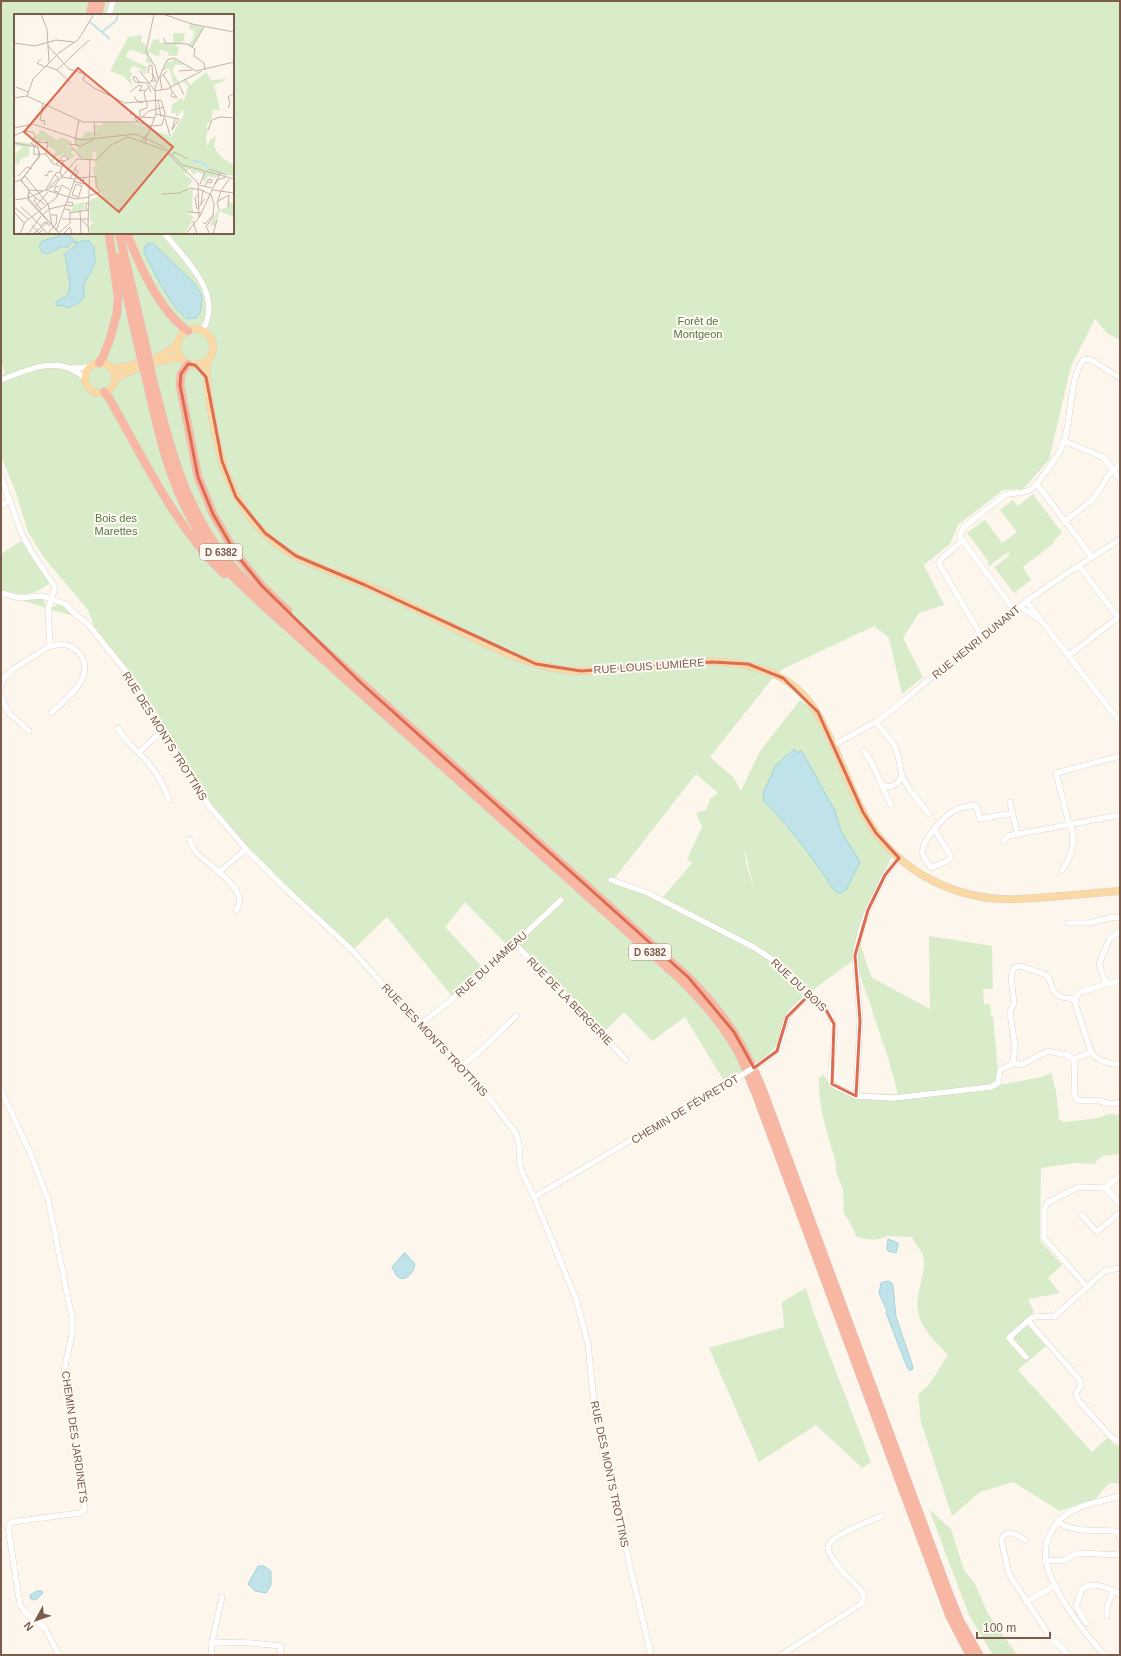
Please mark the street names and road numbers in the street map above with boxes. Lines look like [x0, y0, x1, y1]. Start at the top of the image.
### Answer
road number: D 6382 [200, 544, 242, 560]
street label: RUE HENRI DUNANT [930, 603, 1022, 681]
street label: RUE LOUIS LUMIÈRE [593, 656, 705, 676]
street label: RUE DES MONTS TROTTINS [120, 669, 210, 803]
street label: RUE DU HAMEAU [453, 929, 529, 999]
road number: D 6382 [629, 944, 671, 960]
street label: RUE DE LA BERGERIE [525, 955, 615, 1047]
street label: RUE DU BOIS [769, 956, 829, 1014]
street label: RUE DES MONTS TROTTINS [380, 981, 490, 1099]
street label: CHEMIN DE FÉVRETOT [629, 1072, 741, 1146]
street label: CHEMIN DES JARDINETS [60, 1370, 90, 1504]
street label: RUE DES MONTS TROTTINS [589, 1400, 631, 1548]

